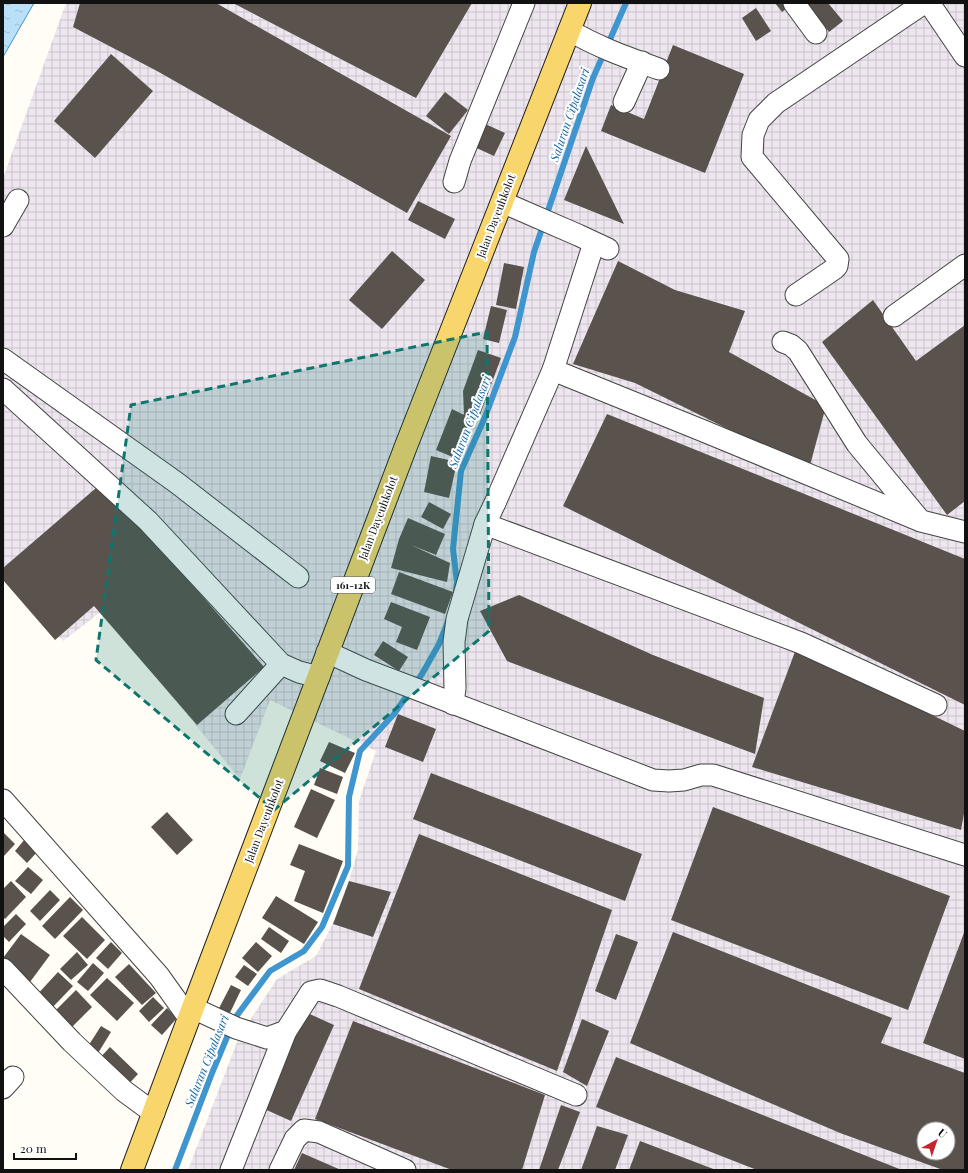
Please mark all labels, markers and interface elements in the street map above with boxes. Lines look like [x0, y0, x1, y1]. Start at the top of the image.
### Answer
water label: Saluran Cipalasari [545, 65, 593, 165]
street label: Jalan Dayeuhkolot [472, 172, 518, 261]
water label: Saluran Cipalasari [444, 373, 494, 471]
street label: Jalan Dayeuhkolot [354, 474, 400, 563]
road number: 161-12K [331, 577, 375, 593]
street label: Jalan Dayeuhkolot [240, 777, 286, 866]
water label: Saluran Cipalasari [180, 1012, 232, 1110]
north arrow [916, 1121, 956, 1161]
text: U [935, 1125, 951, 1141]
scale bar [14, 1135, 76, 1161]
text: 20 m [20, 1140, 47, 1156]

